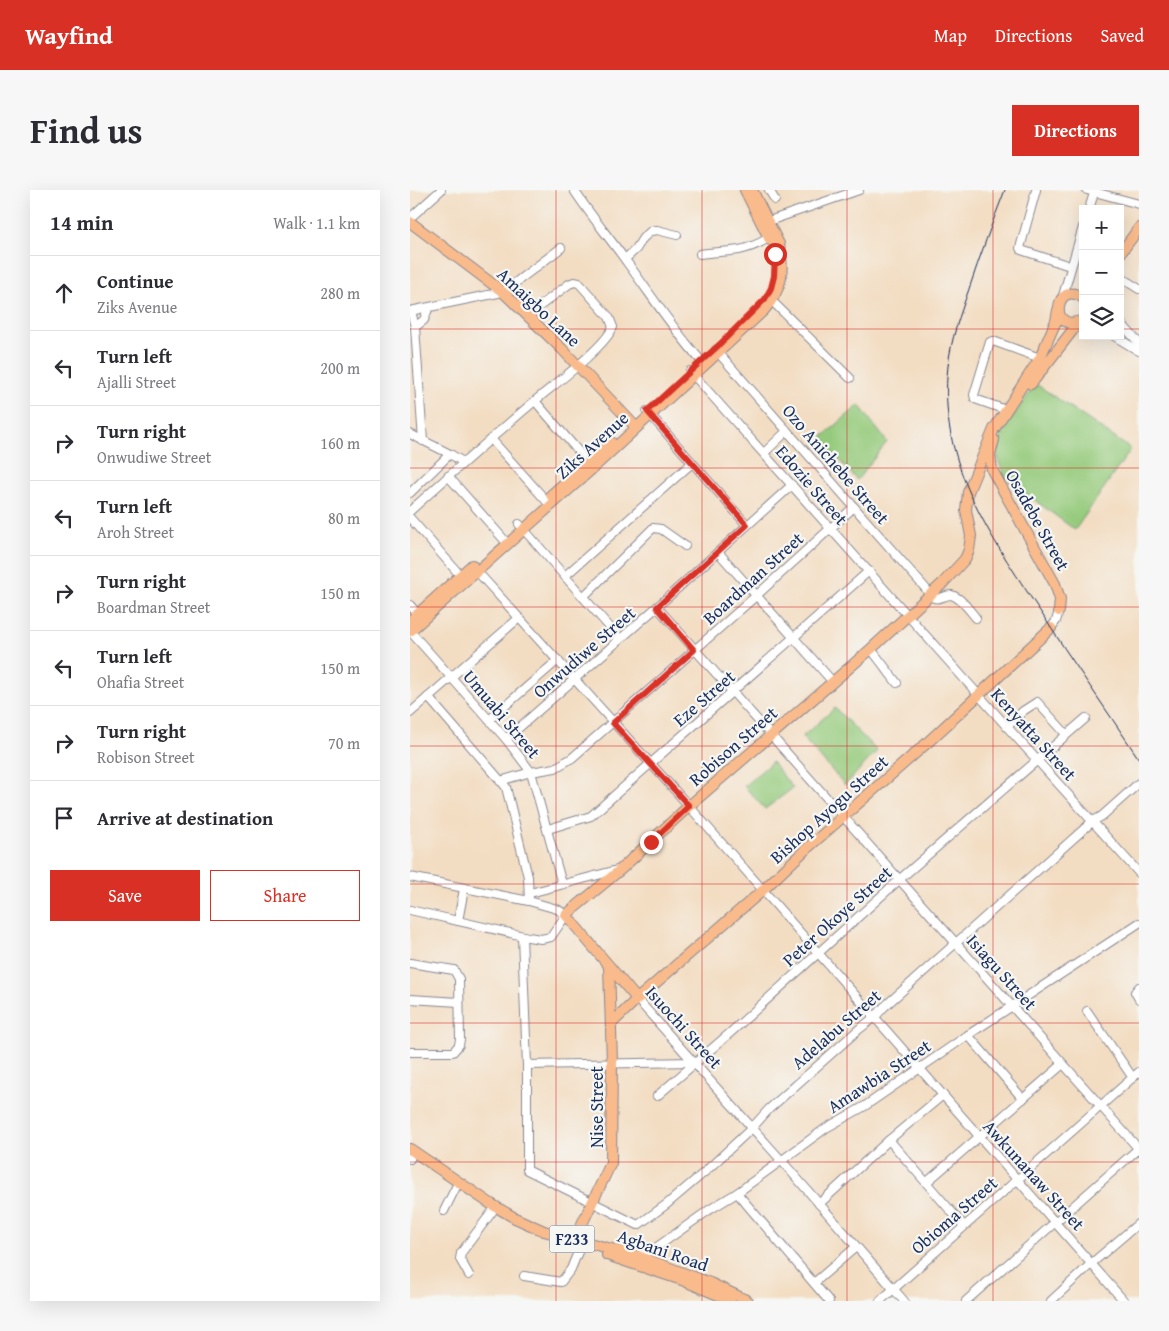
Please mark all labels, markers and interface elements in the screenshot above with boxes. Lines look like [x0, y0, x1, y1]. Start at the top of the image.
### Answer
text: Wayfind [25, 18, 113, 53]
text: Map [934, 22, 967, 49]
text: Directions [995, 22, 1072, 49]
text: Saved [1100, 22, 1144, 49]
text: Find us [30, 105, 143, 156]
button: Directions [1012, 105, 1139, 156]
map controls [1079, 205, 1124, 340]
button: + [1079, 205, 1124, 250]
text: 14 min [50, 207, 113, 238]
text: Walk · 1.1 km [273, 211, 360, 235]
route start [764, 243, 787, 266]
button: − [1079, 250, 1124, 295]
street label: Amaigbo Lane [491, 261, 587, 353]
text: Continue [97, 267, 174, 295]
icon: ahead [50, 279, 78, 307]
text: 280 m [320, 281, 360, 305]
text: Ziks Avenue [97, 295, 177, 319]
button: layers [1079, 295, 1124, 340]
text: Turn left [97, 342, 172, 370]
icon: left [50, 354, 78, 382]
text: 200 m [320, 356, 360, 380]
text: Ajalli Street [97, 370, 176, 394]
street label: Ozo Anichebe Street [776, 398, 896, 531]
street label: Ziks Avenue [549, 405, 635, 485]
text: Turn right [97, 417, 186, 445]
icon: right [50, 429, 78, 457]
text: 160 m [320, 431, 360, 455]
street label: Edozie Street [769, 439, 855, 532]
text: Onwudiwe Street [97, 445, 211, 469]
street label: Osadebe Street [999, 465, 1077, 576]
text: Turn left [97, 492, 172, 520]
icon: left [50, 504, 78, 532]
text: 80 m [328, 506, 360, 530]
text: Aroh Street [97, 520, 174, 544]
street label: Boardman Street [697, 525, 810, 631]
text: Turn right [97, 567, 186, 595]
icon: right [50, 579, 78, 607]
text: 150 m [320, 581, 360, 605]
text: Boardman Street [97, 595, 210, 619]
street label: Onwudiwe Street [527, 599, 642, 704]
text: Turn left [97, 642, 172, 670]
icon: left [50, 654, 78, 682]
text: 150 m [320, 656, 360, 680]
street label: Eze Street [667, 663, 742, 733]
street label: Umuabi Street [457, 664, 548, 765]
text: Ohafia Street [97, 670, 184, 694]
street label: Kenyatta Street [985, 681, 1084, 787]
street label: Robison Street [683, 699, 784, 792]
text: Turn right [97, 717, 186, 745]
icon: right [50, 729, 78, 757]
text: 70 m [328, 731, 360, 755]
text: Robison Street [97, 745, 195, 769]
street label: Bishop Ayogu Street [764, 748, 895, 870]
icon: arrive [50, 804, 78, 832]
text: Arrive at destination [97, 804, 273, 832]
route end [640, 831, 663, 854]
street label: Peter Okoye Street [776, 859, 898, 973]
button: Save [50, 870, 200, 921]
button: Share [210, 870, 360, 921]
street label: Isiagu Street [960, 928, 1044, 1017]
street label: Isuochi Street [639, 979, 729, 1075]
street label: Adelabu Street [785, 982, 887, 1076]
street label: Amawbia Street [822, 1032, 937, 1120]
street label: Nise Street [583, 1065, 610, 1148]
street label: Awkunanaw Street [977, 1114, 1092, 1237]
street label: Obioma Street [905, 1169, 1004, 1260]
street label: Agbani Road [614, 1222, 712, 1278]
road number: F233 [550, 1226, 594, 1252]

